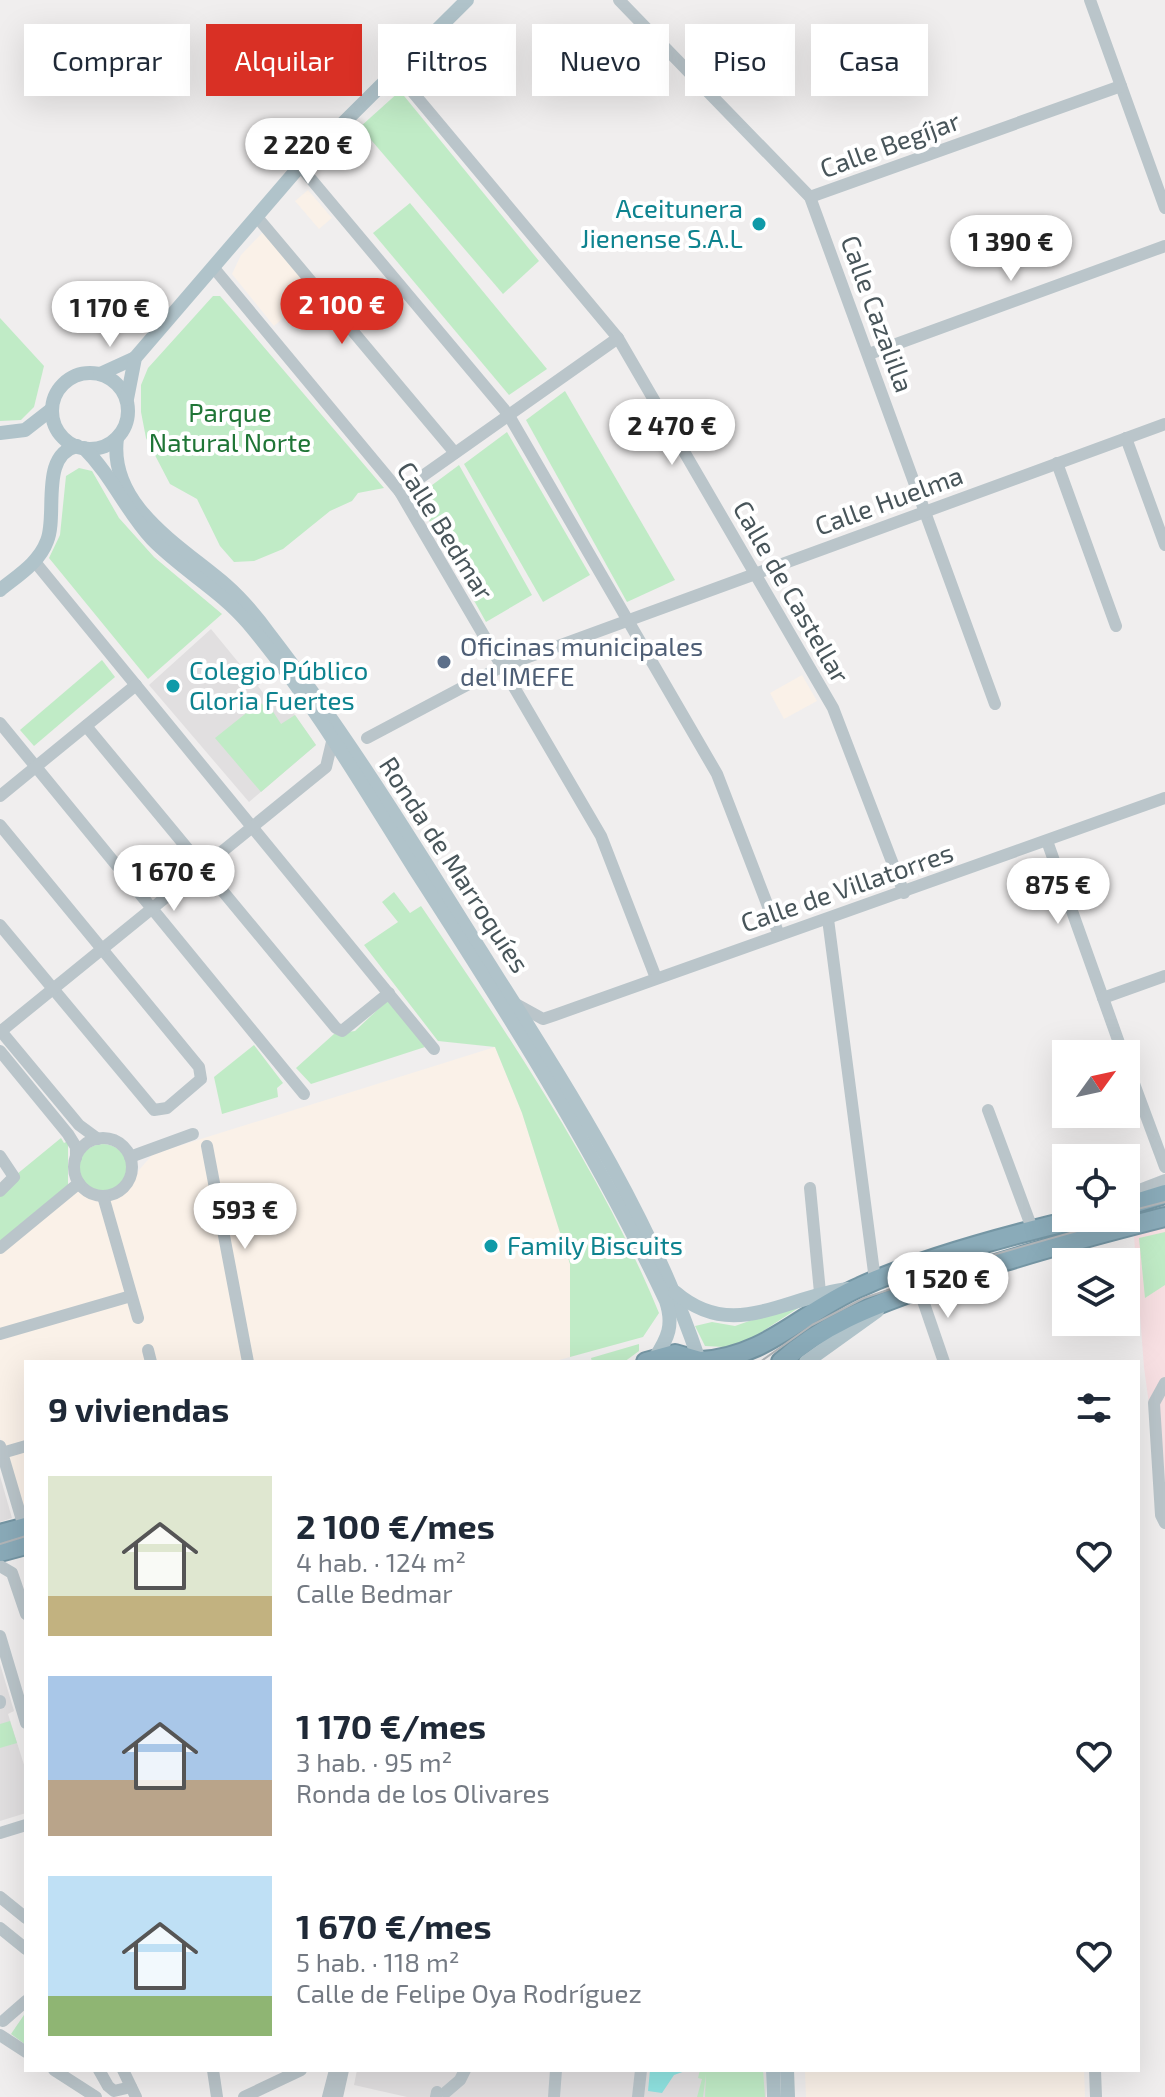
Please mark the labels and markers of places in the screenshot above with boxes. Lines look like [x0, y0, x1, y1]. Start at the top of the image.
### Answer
pin: 2 220 € [234, 118, 382, 186]
place label: Aceitunera Jienense S.A.L [581, 192, 743, 253]
marker: Aceitunera Jienense S.A.L [750, 215, 768, 233]
pin: 1 390 € [937, 215, 1085, 283]
pin: 2 100 € [268, 278, 416, 346]
pin: 1 170 € [36, 281, 184, 349]
pin: 2 470 € [598, 399, 746, 467]
place label: Oficinas municipales del IMEFE [460, 630, 703, 691]
marker: Oficinas municipales del IMEFE [435, 653, 453, 671]
place label: Colegio Público Gloria Fuertes [189, 654, 368, 715]
marker: Colegio Público Gloria Fuertes [164, 677, 182, 695]
pin: 1 670 € [100, 845, 248, 913]
pin: 875 € [1002, 858, 1114, 926]
pin: 593 € [189, 1183, 301, 1251]
place label: Family Biscuits [507, 1229, 683, 1260]
marker: Family Biscuits [482, 1237, 500, 1255]
pin: 1 520 € [874, 1252, 1022, 1320]

